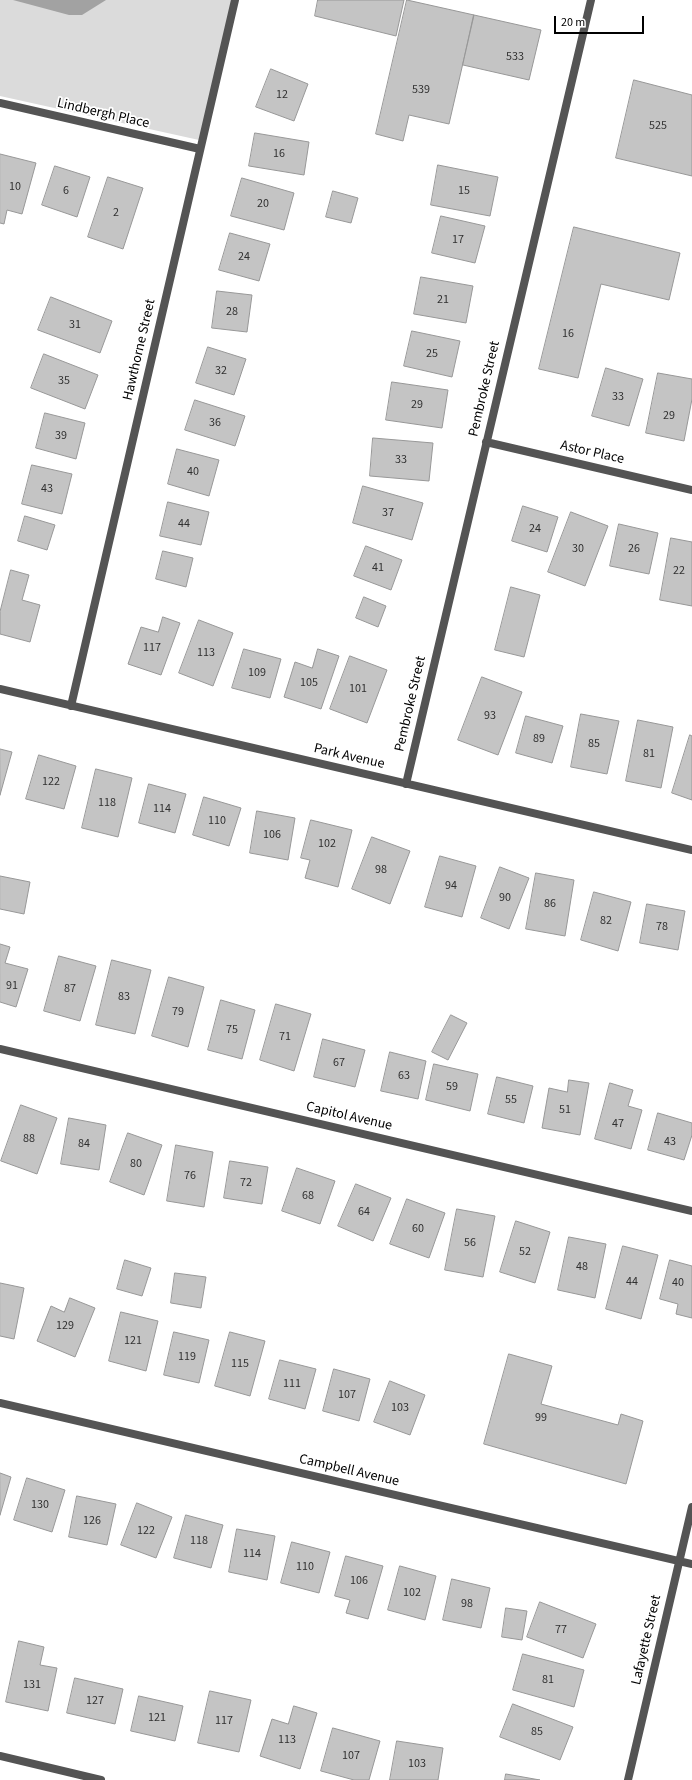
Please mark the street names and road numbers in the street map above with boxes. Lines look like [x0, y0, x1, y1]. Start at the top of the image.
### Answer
street label: Lindbergh Place [55, 95, 151, 133]
street label: Hawthorne Street [120, 298, 160, 402]
street label: Pembroke Street [466, 340, 504, 438]
street label: Astor Place [559, 438, 625, 468]
street label: Pembroke Street [392, 655, 430, 753]
street label: Park Avenue [312, 741, 386, 773]
street label: Capitol Avenue [304, 1099, 394, 1135]
street label: Campbell Avenue [297, 1451, 401, 1491]
street label: Lafayette Street [628, 1593, 666, 1687]

